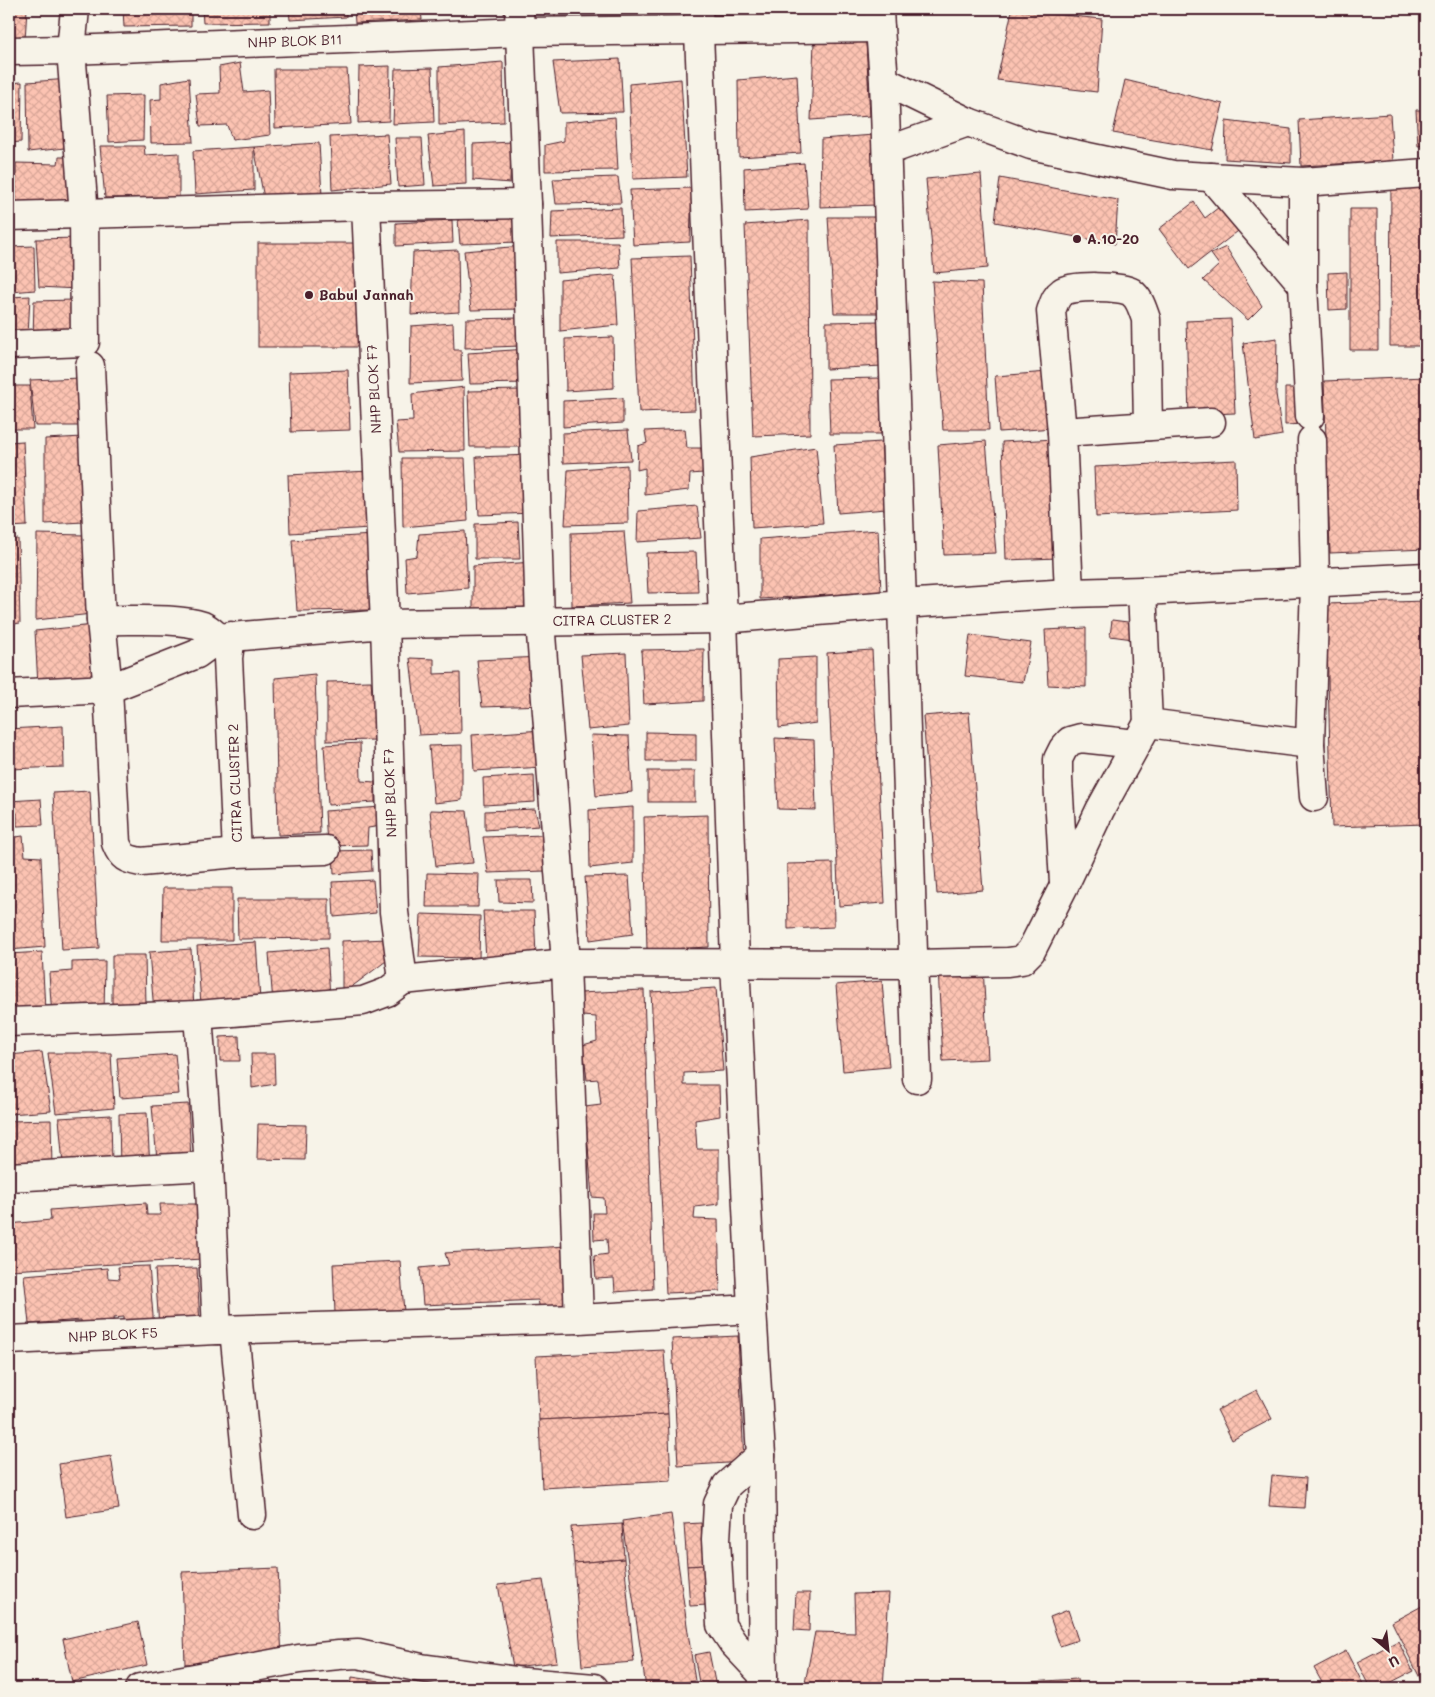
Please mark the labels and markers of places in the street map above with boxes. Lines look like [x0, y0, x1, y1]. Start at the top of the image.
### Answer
place label: A.10-20 [1087, 229, 1139, 248]
marker: A.10-20 [1071, 233, 1083, 245]
place label: Babul Jannah [319, 285, 413, 304]
marker: Babul Jannah [303, 289, 315, 301]

